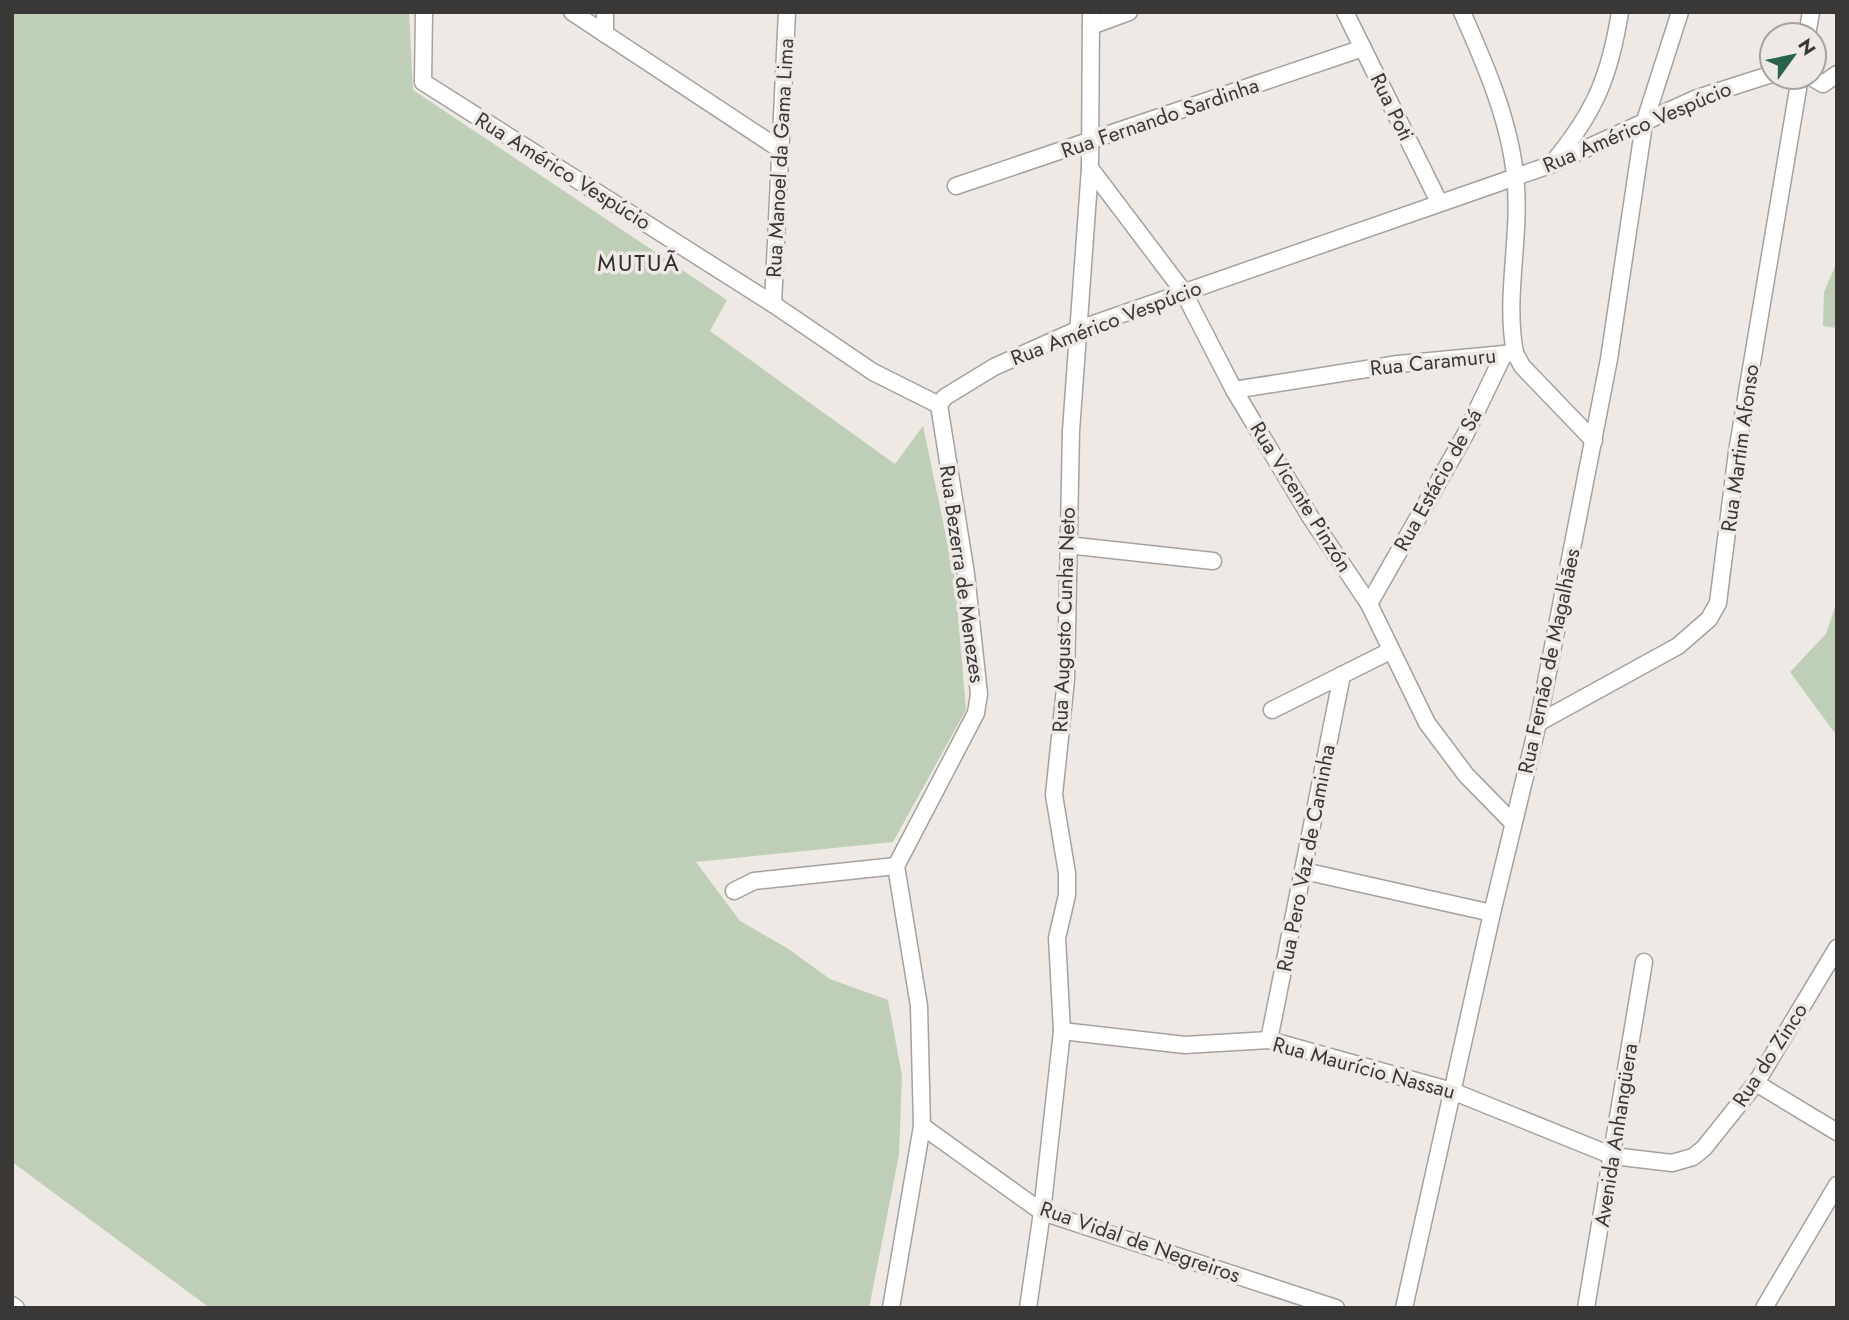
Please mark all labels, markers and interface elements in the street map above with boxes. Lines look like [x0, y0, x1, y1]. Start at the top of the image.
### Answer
north arrow [1758, 21, 1828, 91]
text: N [1791, 33, 1822, 61]
street label: Rua Manoel da Gama Lima [759, 38, 801, 278]
street label: Rua Poti [1363, 68, 1421, 146]
street label: Rua Fernando Sardinha [1057, 70, 1263, 166]
street label: Rua Américo Vespúcio [1538, 74, 1736, 180]
street label: Rua Américo Vespúcio [469, 105, 657, 237]
district label: MUTUÃ [597, 246, 681, 280]
street label: Rua Américo Vespúcio [1006, 273, 1206, 373]
street label: Rua Caramuru [1368, 340, 1498, 384]
street label: Rua Martim Afonso [1713, 362, 1767, 534]
street label: Rua Estácio de Sá [1386, 403, 1490, 557]
street label: Rua Vicente Pinzón [1243, 416, 1359, 578]
street label: Rua Bezerra de Menezes [932, 463, 992, 685]
street label: Rua Augusto Cunha Neto [1045, 507, 1083, 733]
street label: Rua Fernão de Magalhães [1510, 546, 1588, 776]
street label: Rua Pero Vaz de Caminha [1269, 742, 1343, 974]
street label: Rua do Zinco [1725, 997, 1815, 1113]
street label: Rua Maurício Nassau [1269, 1029, 1459, 1107]
street label: Avenida Anhangüera [1587, 1041, 1645, 1229]
street label: Rua Vidal de Negreiros [1036, 1194, 1244, 1290]

